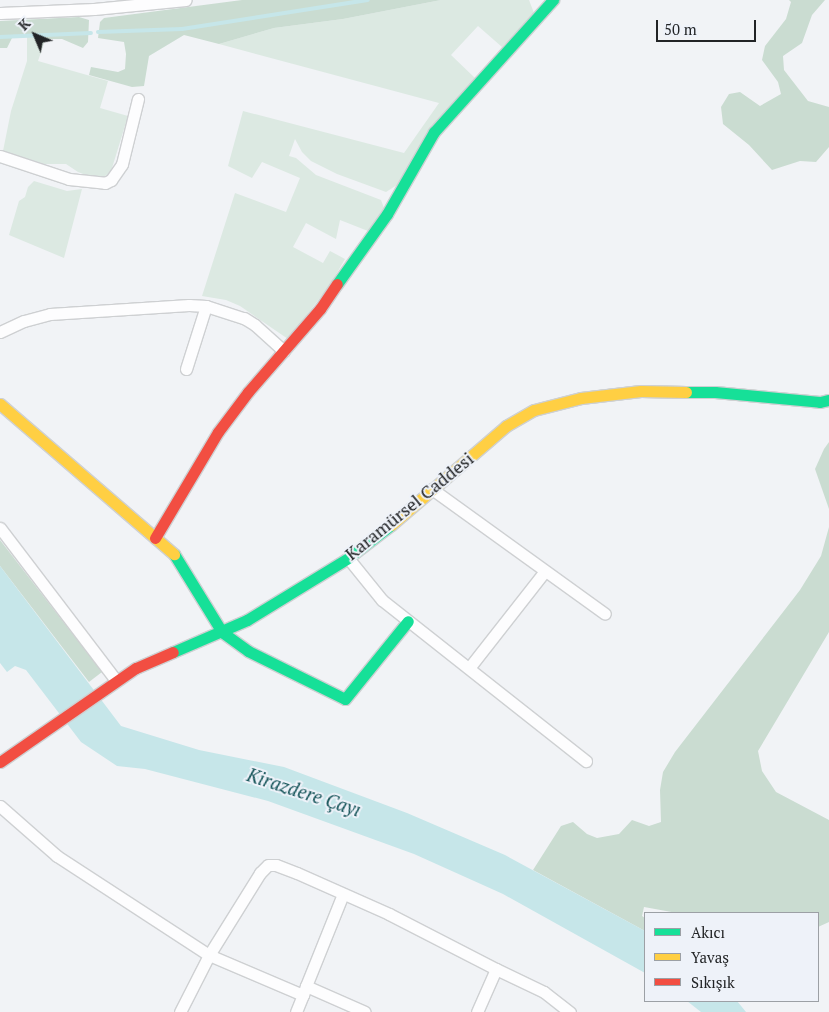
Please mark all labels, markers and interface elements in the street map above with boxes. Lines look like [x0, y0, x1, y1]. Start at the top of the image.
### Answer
north arrow [10, 10, 60, 60]
scale bar [659, 10, 759, 42]
text: K [14, 14, 34, 34]
text: 50 m [664, 19, 697, 39]
street label: Karamürsel Caddesi [340, 448, 478, 564]
water label: Kirazdere Çayı [244, 763, 364, 821]
legend [644, 912, 819, 1002]
text: Akıcı [691, 922, 725, 942]
text: Yavaş [691, 947, 729, 967]
text: Sıkışık [691, 972, 735, 992]

